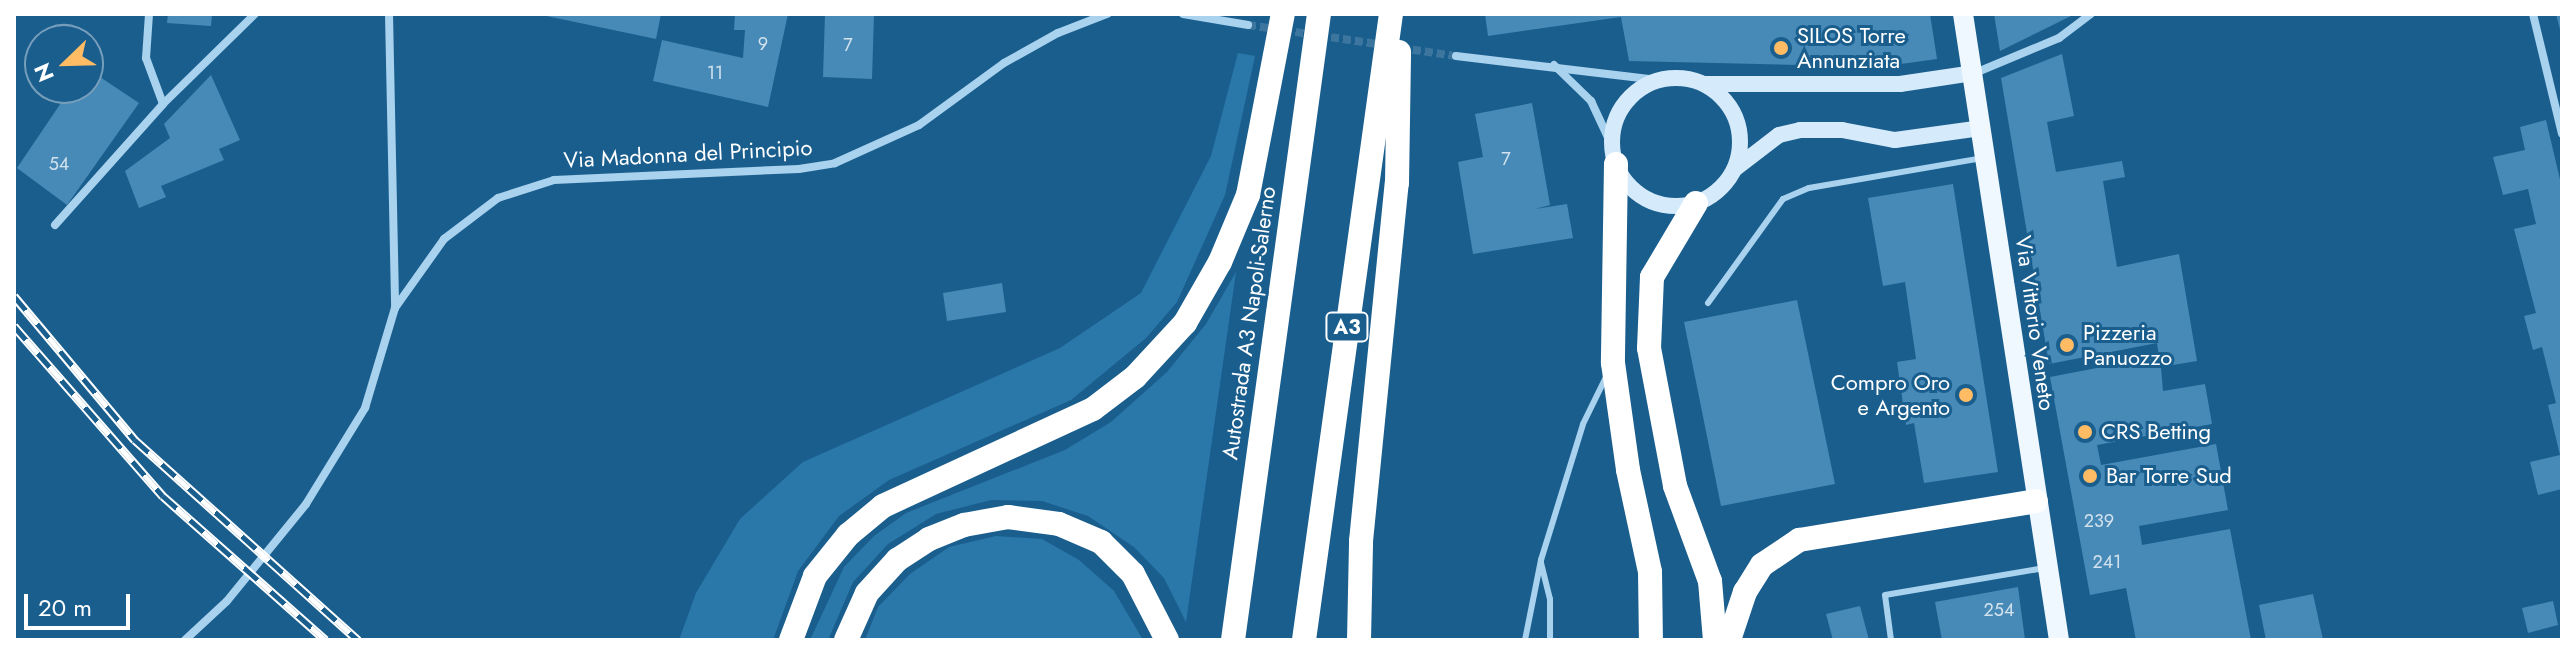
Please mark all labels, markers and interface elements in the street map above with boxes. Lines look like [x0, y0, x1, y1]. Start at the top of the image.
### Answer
place label: SILOS Torre Annunziata [1797, 22, 1906, 74]
north arrow [24, 24, 104, 104]
house number: 9 [758, 33, 768, 55]
house number: 7 [843, 34, 853, 56]
marker: SILOS Torre Annunziata [1772, 39, 1790, 57]
text: N [26, 58, 62, 87]
house number: 11 [707, 62, 723, 84]
street label: Via Madonna del Principio [563, 134, 813, 174]
house number: 7 [1501, 148, 1511, 170]
house number: 54 [49, 153, 69, 175]
street label: Autostrada A3 Napoli-Salerno [1217, 185, 1281, 461]
street label: Via Vittorio Veneto [2010, 234, 2060, 412]
road number: A3 [1325, 311, 1369, 343]
place label: Pizzeria Panuozzo [2083, 319, 2172, 370]
marker: Pizzeria Panuozzo [2058, 336, 2076, 354]
place label: Compro Oro e Argento [1831, 369, 1950, 420]
marker: Compro Oro e Argento [1957, 386, 1975, 404]
place label: CRS Betting [2101, 419, 2211, 445]
marker: CRS Betting [2076, 423, 2094, 441]
place label: Bar Torre Sud [2106, 463, 2232, 489]
marker: Bar Torre Sud [2081, 467, 2099, 485]
house number: 239 [2084, 510, 2114, 532]
house number: 241 [2093, 551, 2121, 573]
scale bar [28, 578, 134, 628]
text: 20 m [38, 590, 92, 625]
house number: 254 [1984, 599, 2014, 621]

